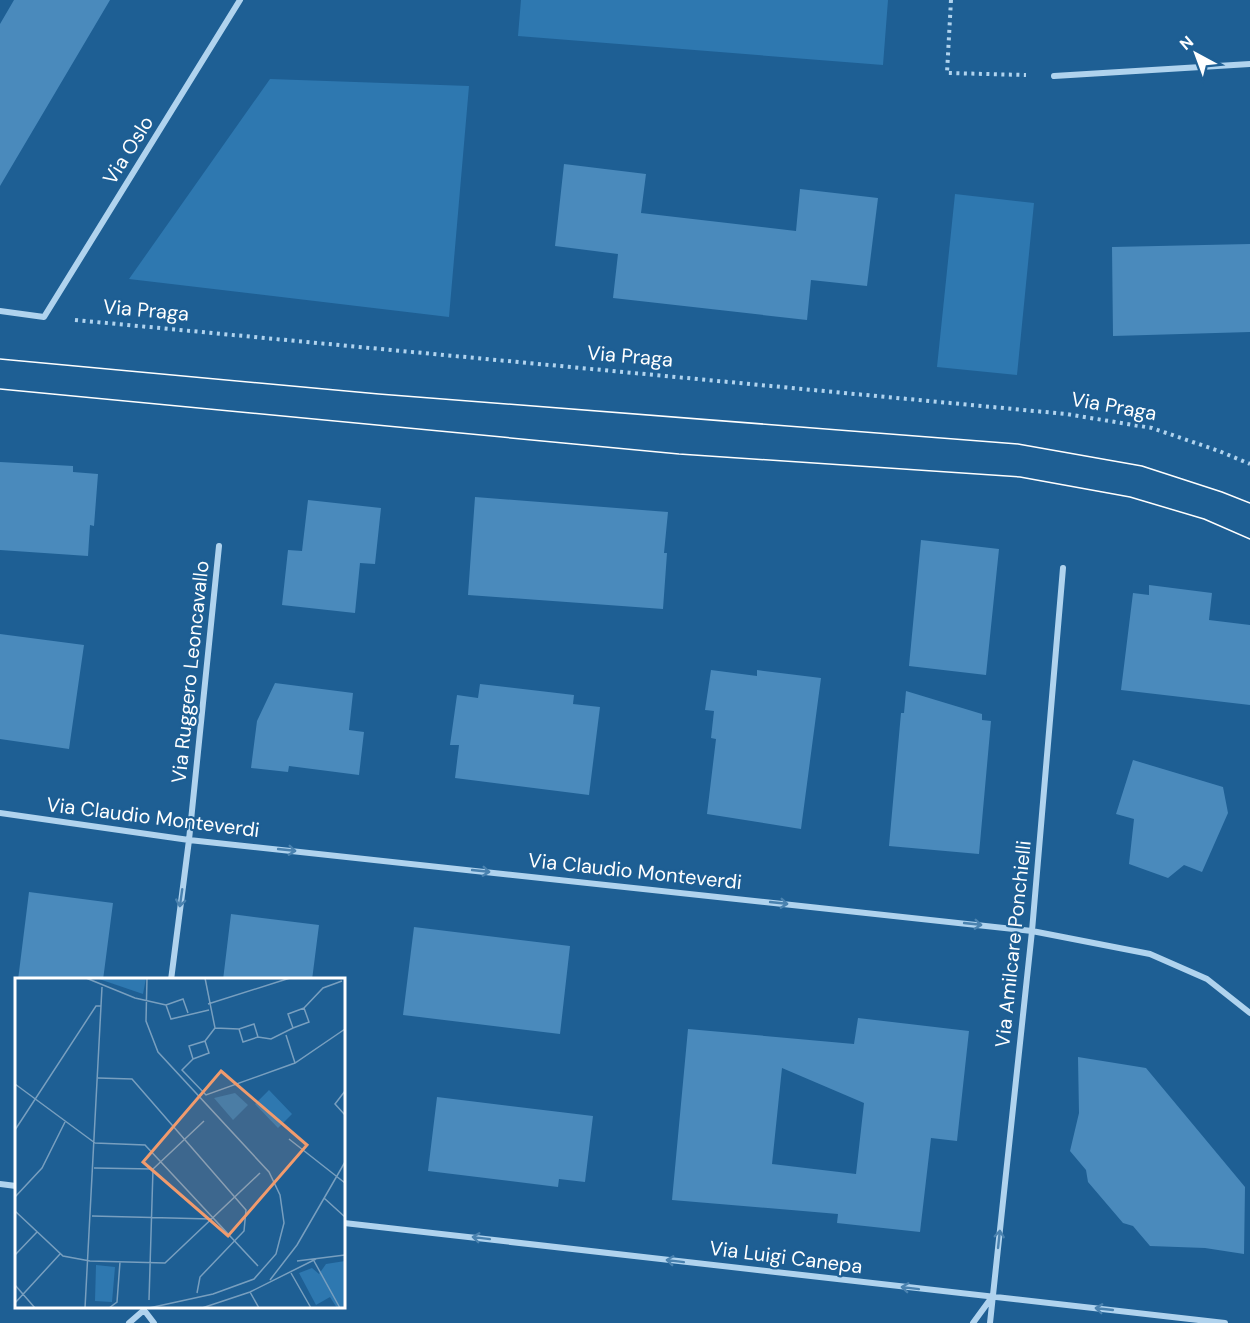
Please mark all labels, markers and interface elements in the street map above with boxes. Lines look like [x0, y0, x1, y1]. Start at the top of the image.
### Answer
north arrow [1166, 24, 1226, 84]
text: N [1175, 31, 1198, 55]
street label: Via Oslo [97, 111, 159, 189]
street label: Via Praga [102, 293, 190, 327]
street label: Via Praga [586, 339, 674, 373]
street label: Via Praga [1069, 386, 1159, 426]
street label: Via Ruggero Leoncavallo [165, 559, 215, 785]
street label: Via Claudio Monteverdi [45, 791, 261, 843]
street label: Via Amilcare Ponchielli [989, 839, 1037, 1049]
one-way arrow [277, 845, 297, 856]
street label: Via Claudio Monteverdi [527, 847, 743, 895]
one-way arrow [471, 866, 490, 877]
one-way arrow [176, 887, 187, 907]
one-way arrow [769, 898, 789, 909]
one-way arrow [963, 919, 983, 930]
inset map [15, 978, 345, 1308]
one-way arrow [993, 1229, 1004, 1249]
one-way arrow [471, 1233, 491, 1244]
street label: Via Luigi Canepa [708, 1235, 864, 1279]
one-way arrow [665, 1255, 685, 1266]
one-way arrow [901, 1282, 920, 1293]
one-way arrow [1094, 1304, 1114, 1315]

